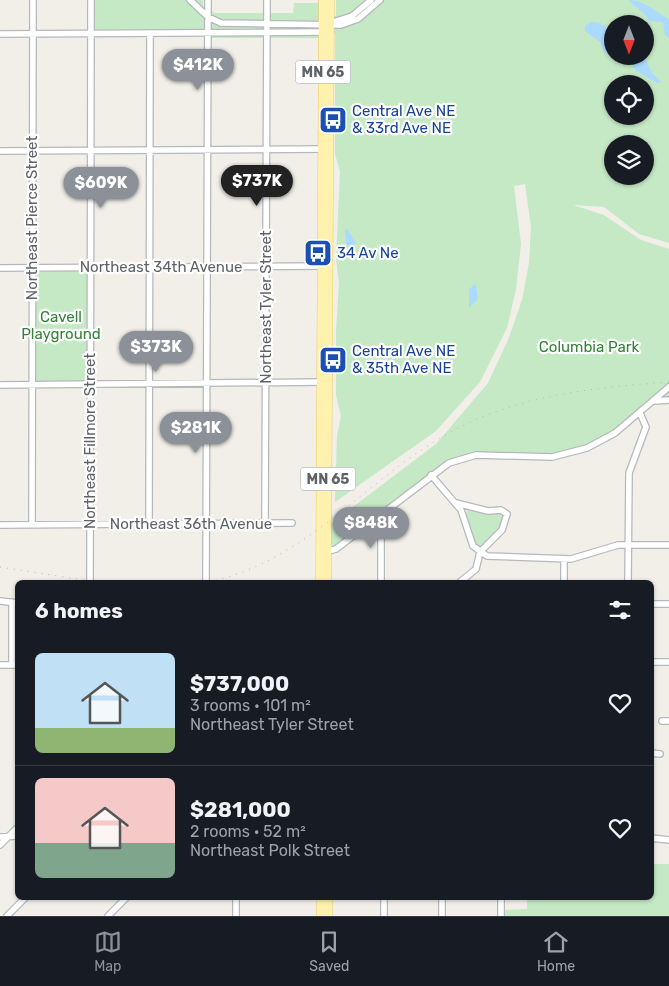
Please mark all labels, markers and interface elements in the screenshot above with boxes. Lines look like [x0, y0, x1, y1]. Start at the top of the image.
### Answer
north arrow [604, 15, 654, 65]
map controls [604, 15, 654, 185]
pin: $412K [163, 48, 233, 91]
text: $412K [173, 55, 223, 74]
road number: MN 65 [296, 61, 350, 84]
button: locate [604, 75, 654, 125]
place label: Central Ave NE & 33rd Ave NE [352, 102, 455, 137]
bus stop icon: Central Ave NE & 33rd Ave NE [318, 105, 348, 135]
button: layers [604, 135, 654, 185]
street label: Northeast Pierce Street [23, 136, 41, 300]
pin: $737K [222, 164, 292, 207]
pin: $609K [66, 166, 136, 209]
text: $737K [232, 171, 282, 190]
text: $609K [75, 173, 127, 192]
street label: Northeast Tyler Street [257, 230, 275, 384]
bus stop icon: 34 Av Ne [303, 238, 333, 268]
place label: 34 Av Ne [337, 244, 399, 262]
street label: Northeast 34th Avenue [80, 258, 242, 276]
park label: Cavell Playground [21, 308, 101, 343]
pin: $373K [121, 330, 191, 373]
text: $373K [130, 337, 182, 356]
park label: Columbia Park [539, 338, 639, 356]
place label: Central Ave NE & 35th Ave NE [352, 342, 455, 377]
bus stop icon: Central Ave NE & 35th Ave NE [318, 345, 348, 375]
street label: Northeast Fillmore Street [81, 353, 99, 529]
pin: $281K [161, 412, 231, 454]
text: $281K [171, 418, 221, 437]
road number: MN 65 [300, 468, 356, 490]
pin: $848K [336, 506, 406, 549]
text: $848K [344, 513, 398, 532]
street label: Northeast 36th Avenue [110, 515, 272, 533]
icon: filters [606, 596, 634, 624]
text: 6 homes [35, 598, 123, 623]
text: $737,000 [190, 671, 289, 696]
icon: home [75, 673, 135, 733]
icon: heart [606, 689, 634, 717]
text: 3 rooms · 101 m² [190, 696, 311, 715]
text: Northeast Tyler Street [190, 715, 354, 734]
text: $281,000 [190, 797, 291, 822]
icon: home [75, 798, 135, 858]
icon: heart [606, 814, 634, 842]
text: 2 rooms · 52 m² [190, 822, 306, 841]
text: Northeast Polk Street [190, 841, 350, 860]
tab: Map [94, 928, 122, 975]
tab: Saved [309, 928, 349, 975]
tab: Home [537, 928, 575, 975]

